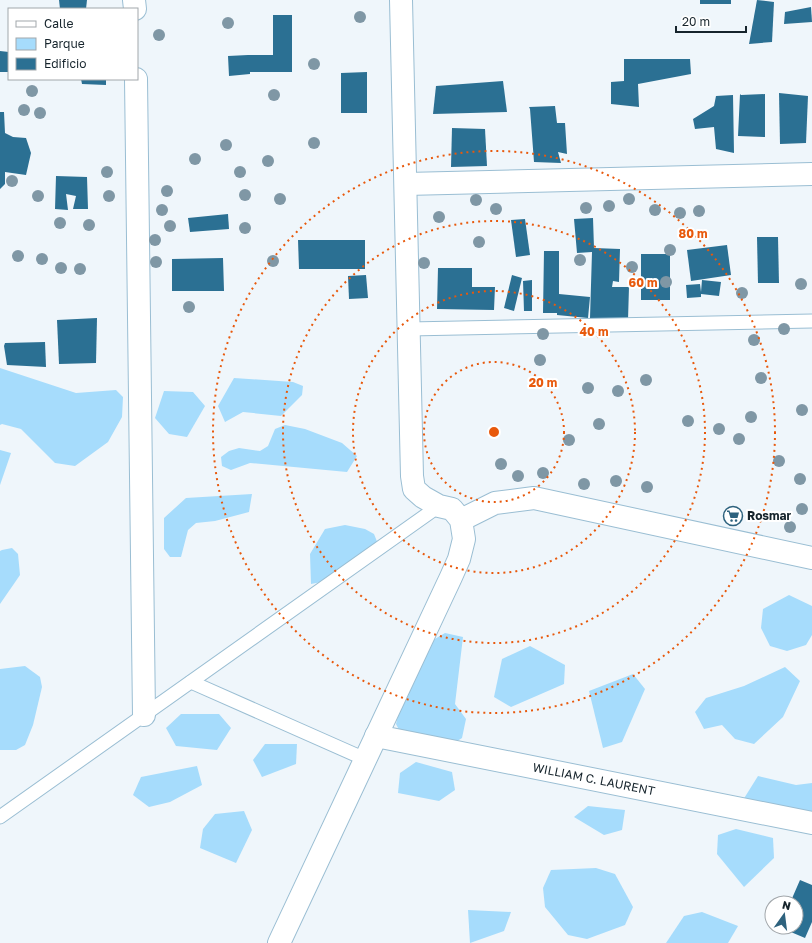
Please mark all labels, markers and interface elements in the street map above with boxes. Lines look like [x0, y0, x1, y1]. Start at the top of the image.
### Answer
legend [8, 8, 138, 80]
scale bar [676, 8, 746, 34]
text: 20 m [682, 14, 710, 29]
text: Calle [44, 16, 74, 31]
text: Parque [44, 36, 85, 51]
text: Edificio [44, 56, 86, 71]
text: 80 m [679, 226, 707, 241]
text: 60 m [629, 275, 657, 290]
text: 40 m [580, 324, 608, 339]
text: 20 m [529, 375, 557, 390]
centre of rings [487, 425, 501, 439]
supermarket icon: Rosmar [722, 505, 744, 527]
place label: Rosmar [747, 508, 792, 523]
street label: WILLIAM C. LAURENT [531, 759, 657, 799]
north arrow [764, 895, 804, 935]
text: N [781, 897, 792, 912]

